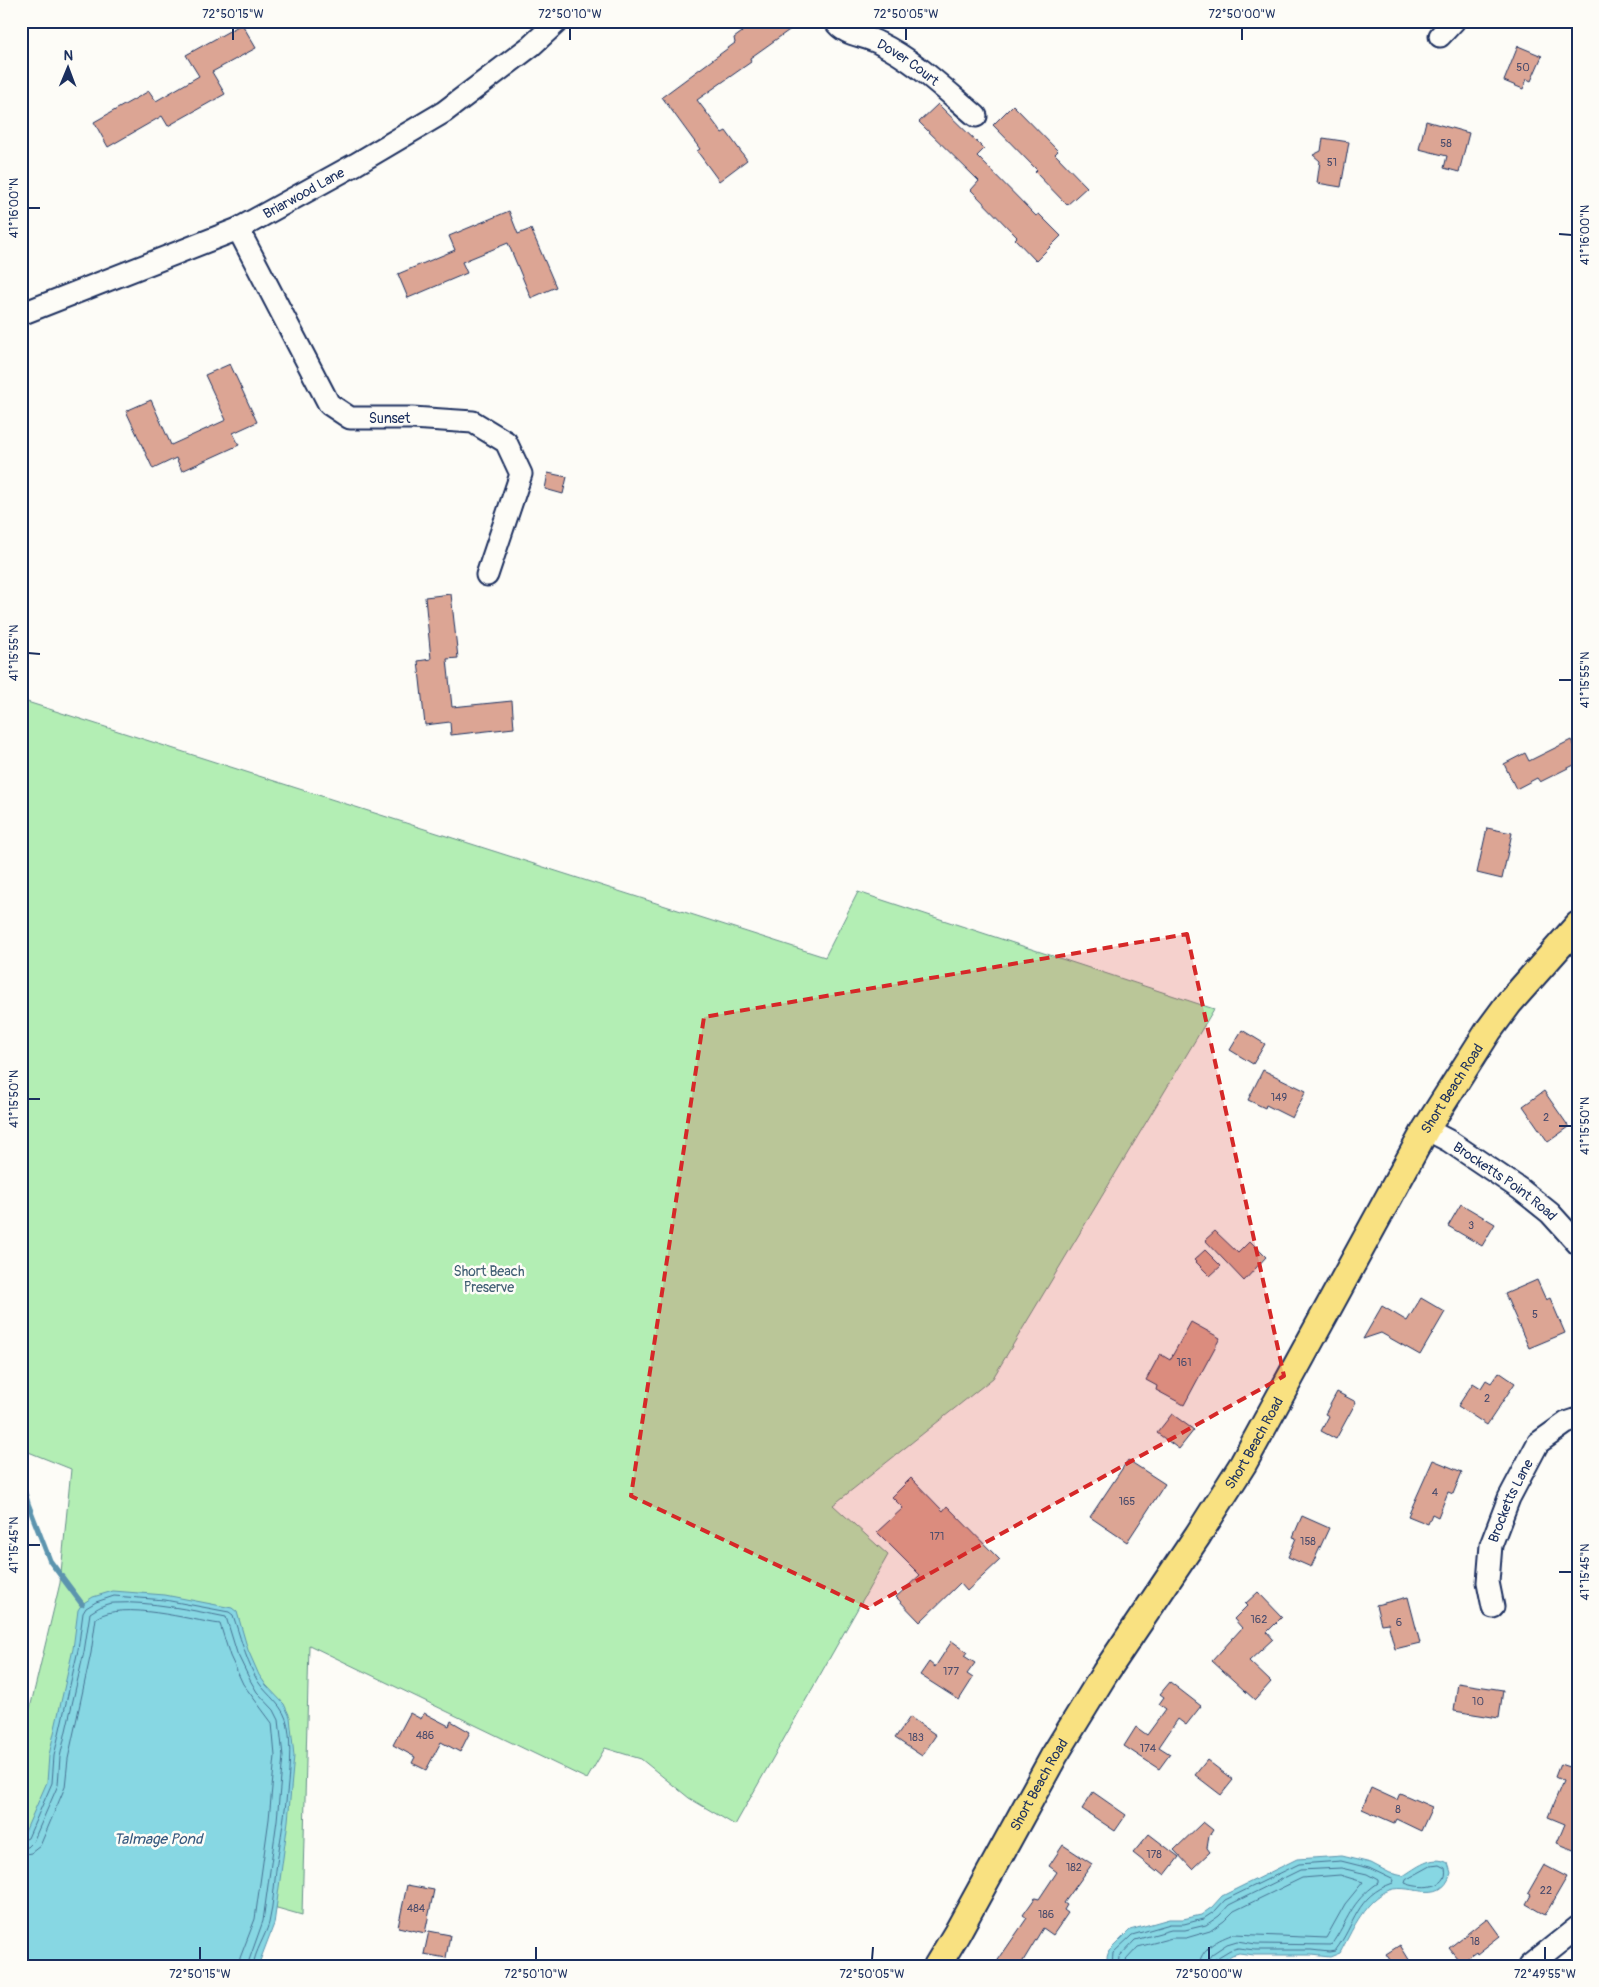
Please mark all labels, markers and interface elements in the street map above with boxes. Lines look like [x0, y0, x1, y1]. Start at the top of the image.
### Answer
text: 72°50'15"W [202, 7, 264, 22]
text: 72°50'10"W [538, 7, 602, 22]
text: 72°50'05"W [873, 7, 939, 22]
text: 72°50'00"W [1209, 7, 1275, 22]
street label: Dover Court [874, 35, 943, 89]
north arrow [42, 42, 92, 92]
text: N [63, 47, 73, 64]
house number: 50 [1516, 61, 1530, 74]
house number: 58 [1440, 137, 1452, 150]
house number: 51 [1327, 156, 1337, 169]
street label: Briarwood Lane [260, 164, 347, 222]
text: 41°16'00"N [7, 178, 22, 238]
text: 41°16'00"N [1578, 205, 1593, 265]
street label: Sunset [369, 410, 411, 427]
text: 41°15'55"N [7, 625, 22, 681]
text: 41°15'55"N [1578, 652, 1593, 708]
street label: Short Beach Road [1417, 1040, 1487, 1137]
text: 41°15'50"N [7, 1070, 22, 1128]
house number: 149 [1271, 1091, 1288, 1104]
text: 41°15'50"N [1578, 1097, 1593, 1155]
house number: 2 [1543, 1111, 1549, 1124]
street label: Brocketts Point Road [1450, 1138, 1561, 1224]
house number: 3 [1468, 1219, 1474, 1232]
park label: Short Beach Preserve [454, 1263, 524, 1296]
house number: 5 [1532, 1308, 1538, 1321]
house number: 161 [1176, 1356, 1192, 1369]
house number: 2 [1484, 1392, 1490, 1405]
street label: Short Beach Road [1221, 1394, 1287, 1492]
street label: Brocketts Lane [1484, 1456, 1537, 1545]
house number: 4 [1432, 1486, 1439, 1499]
house number: 165 [1119, 1495, 1135, 1508]
text: 41°15'45"N [7, 1517, 22, 1573]
house number: 171 [930, 1530, 944, 1543]
house number: 158 [1300, 1535, 1316, 1548]
text: 41°15'45"N [1578, 1544, 1593, 1600]
house number: 162 [1251, 1613, 1267, 1626]
house number: 6 [1396, 1616, 1402, 1629]
house number: 177 [943, 1665, 959, 1678]
house number: 10 [1472, 1695, 1484, 1708]
house number: 486 [416, 1729, 434, 1742]
house number: 183 [908, 1731, 924, 1744]
street label: Short Beach Road [1006, 1735, 1071, 1834]
house number: 174 [1140, 1742, 1157, 1755]
house number: 8 [1395, 1803, 1401, 1816]
water label: Talmage Pond [114, 1830, 204, 1849]
house number: 178 [1146, 1848, 1162, 1861]
house number: 182 [1066, 1861, 1082, 1874]
house number: 22 [1540, 1884, 1552, 1897]
house number: 484 [407, 1902, 426, 1915]
house number: 186 [1038, 1908, 1054, 1921]
house number: 18 [1470, 1935, 1480, 1948]
text: 72°50'15"W [169, 1967, 231, 1982]
text: 72°50'10"W [504, 1967, 568, 1982]
text: 72°50'05"W [839, 1967, 905, 1982]
text: 72°50'00"W [1176, 1967, 1242, 1982]
text: 72°49'55"W [1514, 1967, 1576, 1982]

